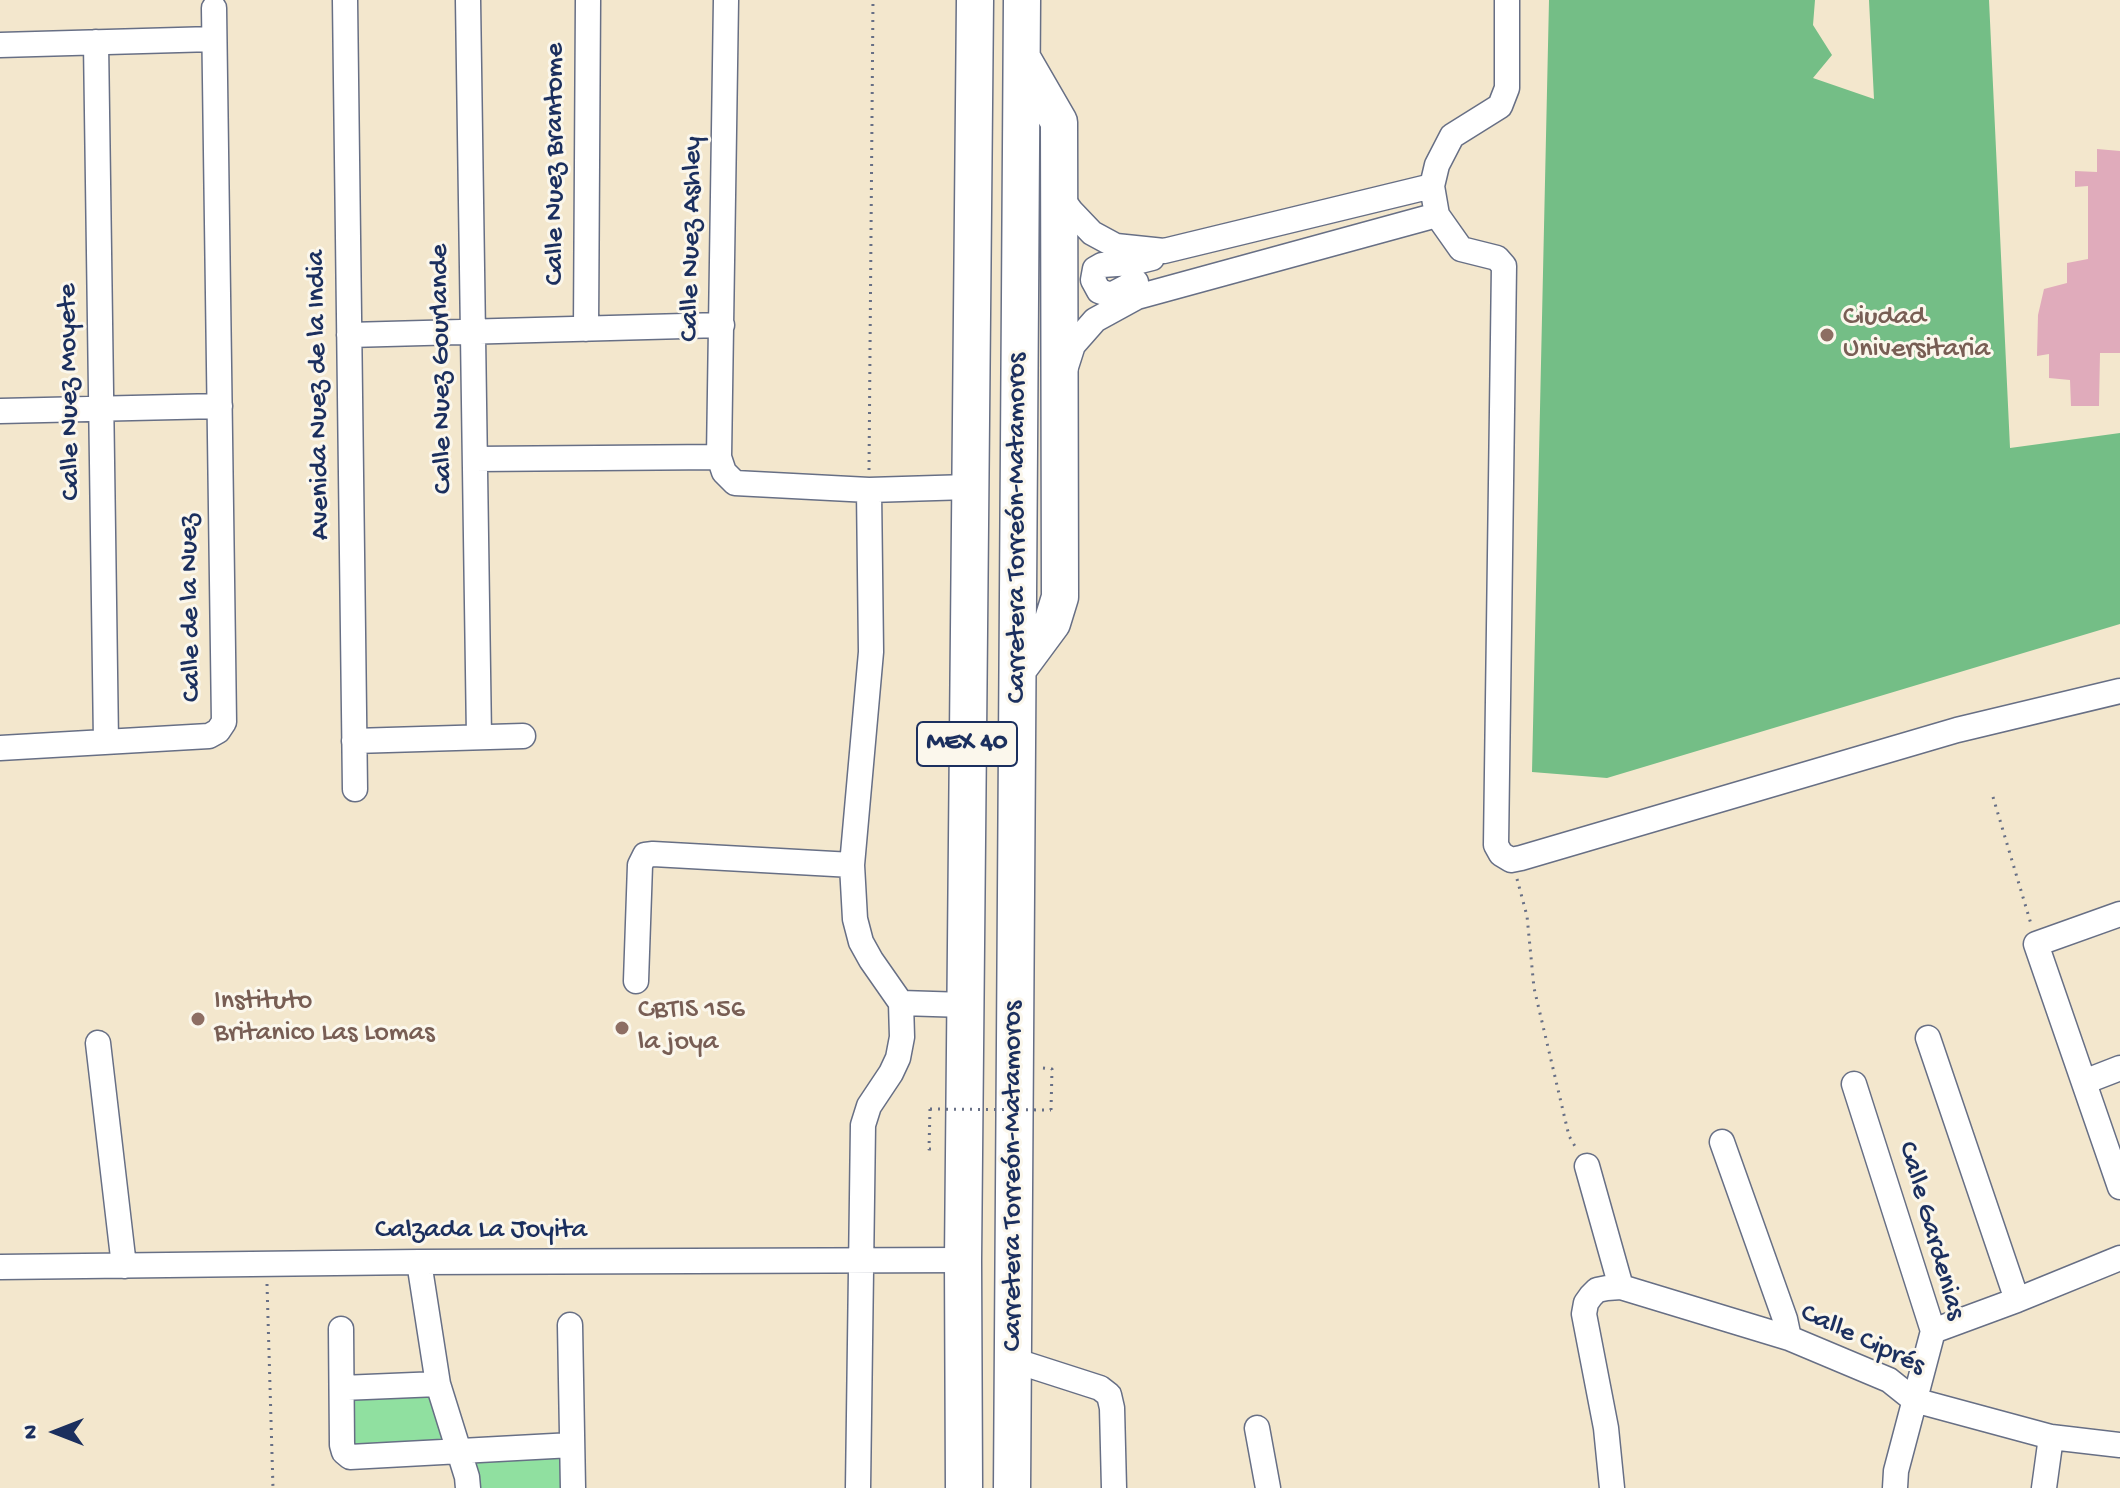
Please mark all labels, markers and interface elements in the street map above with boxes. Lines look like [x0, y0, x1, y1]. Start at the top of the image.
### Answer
street label: Calle Nuez Brantome [540, 43, 574, 285]
street label: Calle Nuez Ashley [674, 136, 712, 342]
street label: Calle Nuez Gourlande [424, 244, 462, 494]
street label: Avenida Nuez de la India [301, 250, 339, 540]
street label: Calle Nuez Moyete [52, 283, 90, 501]
place label: Ciudad Universitaria [1843, 302, 1990, 368]
marker: Ciudad Universitaria [1818, 326, 1836, 344]
street label: Carretera Torreón-Matamoros [1002, 353, 1036, 703]
street label: Calle de la Nuez [174, 514, 210, 702]
road number: MEX 40 [917, 722, 1017, 766]
place label: Instituto Britanico Las Lomas [214, 986, 435, 1052]
place label: CBTIS 156 la joya [638, 995, 745, 1061]
street label: Carretera Torreón-Matamoros [998, 1001, 1032, 1351]
marker: Instituto Britanico Las Lomas [189, 1010, 207, 1028]
marker: CBTIS 156 la joya [613, 1019, 631, 1037]
street label: Calle Gardenias [1889, 1138, 1971, 1324]
street label: Calzada La Joyita [375, 1215, 587, 1249]
street label: Calle Ciprés [1794, 1297, 1930, 1385]
north arrow [16, 1392, 96, 1472]
text: N [19, 1425, 45, 1439]

